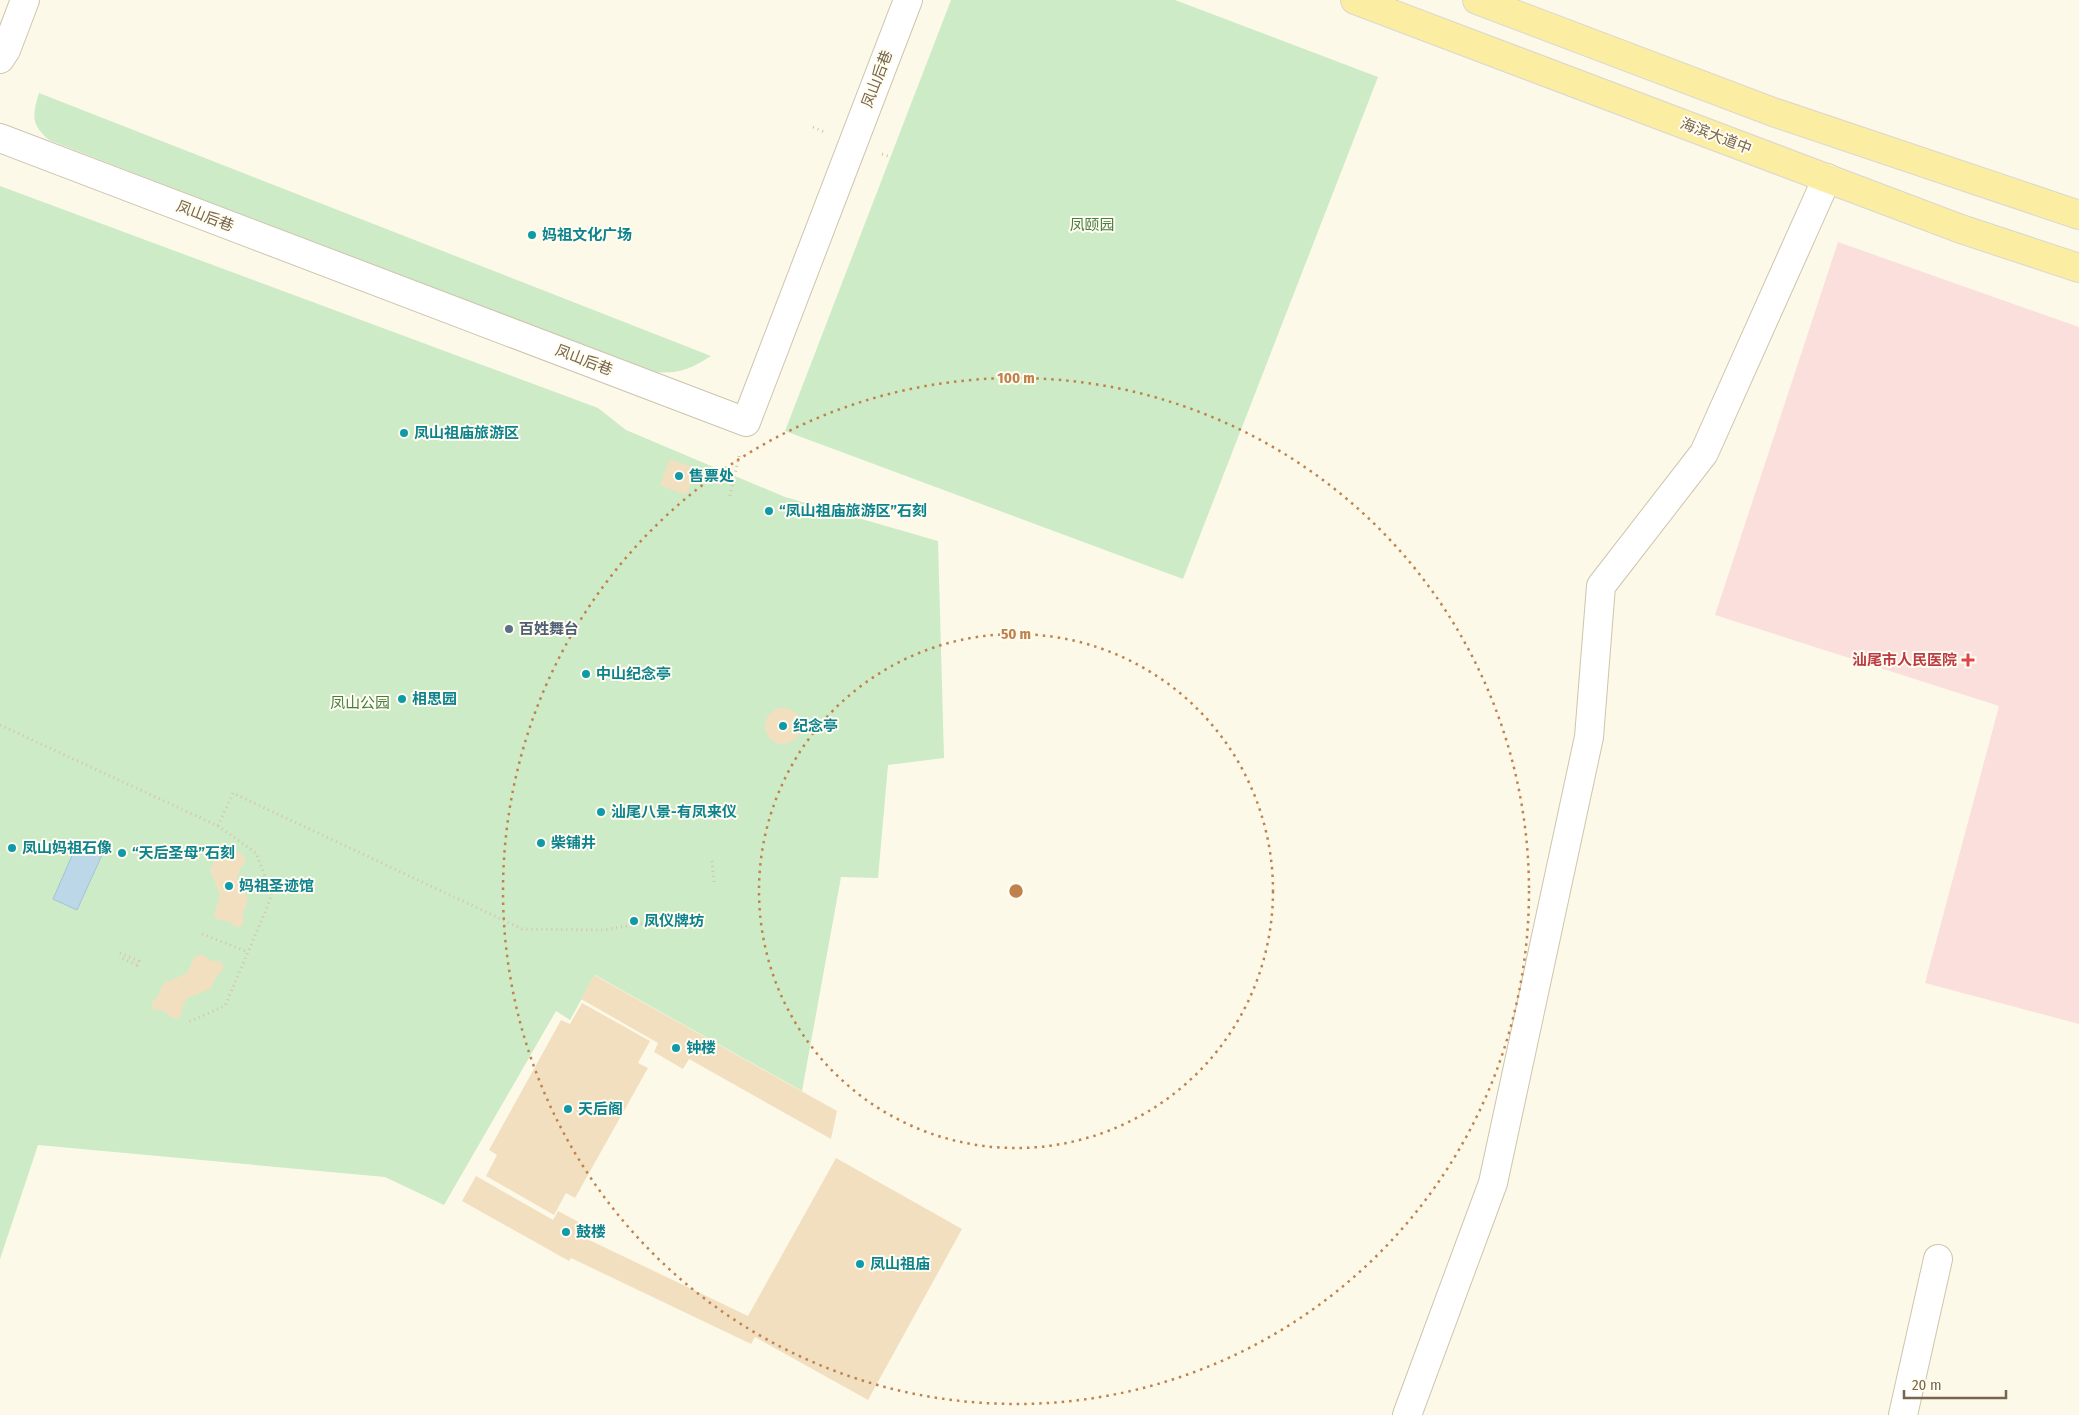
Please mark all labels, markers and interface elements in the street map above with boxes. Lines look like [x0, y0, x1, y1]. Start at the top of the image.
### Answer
street label: 凤山后巷 [858, 48, 896, 110]
street label: 海滨大道中 [1678, 114, 1754, 158]
street label: 凤山后巷 [174, 197, 236, 235]
park label: 凤颐园 [1069, 216, 1115, 234]
place label: 妈祖文化广场 [542, 226, 632, 244]
marker: 妈祖文化广场 [526, 229, 538, 241]
street label: 凤山后巷 [553, 341, 615, 379]
text: 100 m [997, 369, 1035, 387]
place label: 凤山祖庙旅游区 [414, 424, 519, 442]
marker: 凤山祖庙旅游区 [398, 427, 410, 439]
place label: 售票处 [689, 467, 734, 485]
marker: 售票处 [673, 470, 685, 482]
place label: “凤山祖庙旅游区”石刻 [779, 502, 927, 520]
marker: “凤山祖庙旅游区”石刻 [763, 505, 775, 517]
place label: 百姓舞台 [519, 620, 579, 638]
marker: 百姓舞台 [503, 623, 515, 635]
text: 50 m [1001, 625, 1031, 643]
place label: 汕尾市人民医院 [1852, 651, 1957, 669]
marker: 汕尾市人民医院 [1961, 653, 1975, 667]
place label: 中山纪念亭 [596, 665, 671, 683]
marker: 中山纪念亭 [580, 668, 592, 680]
place label: 相思园 [412, 690, 457, 708]
marker: 相思园 [396, 693, 408, 705]
park label: 凤山公园 [330, 694, 390, 712]
place label: 纪念亭 [793, 717, 838, 735]
marker: 纪念亭 [777, 720, 789, 732]
place label: 汕尾八景-有凤来仪 [611, 803, 737, 821]
marker: 汕尾八景-有凤来仪 [595, 806, 607, 818]
place label: 柴铺井 [551, 834, 596, 852]
marker: 柴铺井 [535, 837, 547, 849]
place label: 凤山妈祖石像 [22, 839, 112, 857]
marker: 凤山妈祖石像 [6, 842, 18, 854]
place label: “天后圣母”石刻 [132, 844, 235, 862]
marker: “天后圣母”石刻 [116, 847, 128, 859]
place label: 妈祖圣迹馆 [239, 877, 314, 895]
marker: 妈祖圣迹馆 [223, 880, 235, 892]
centre of rings [1007, 882, 1025, 900]
place label: 凤仪牌坊 [644, 912, 704, 930]
marker: 凤仪牌坊 [628, 915, 640, 927]
place label: 钟楼 [686, 1039, 716, 1057]
marker: 钟楼 [670, 1042, 682, 1054]
place label: 天后阁 [578, 1100, 623, 1118]
marker: 天后阁 [562, 1103, 574, 1115]
place label: 鼓楼 [576, 1223, 606, 1241]
marker: 鼓楼 [560, 1226, 572, 1238]
place label: 凤山祖庙 [870, 1255, 930, 1273]
marker: 凤山祖庙 [854, 1258, 866, 1270]
scale bar [1904, 1368, 2006, 1400]
text: 20 m [1912, 1376, 1942, 1394]

